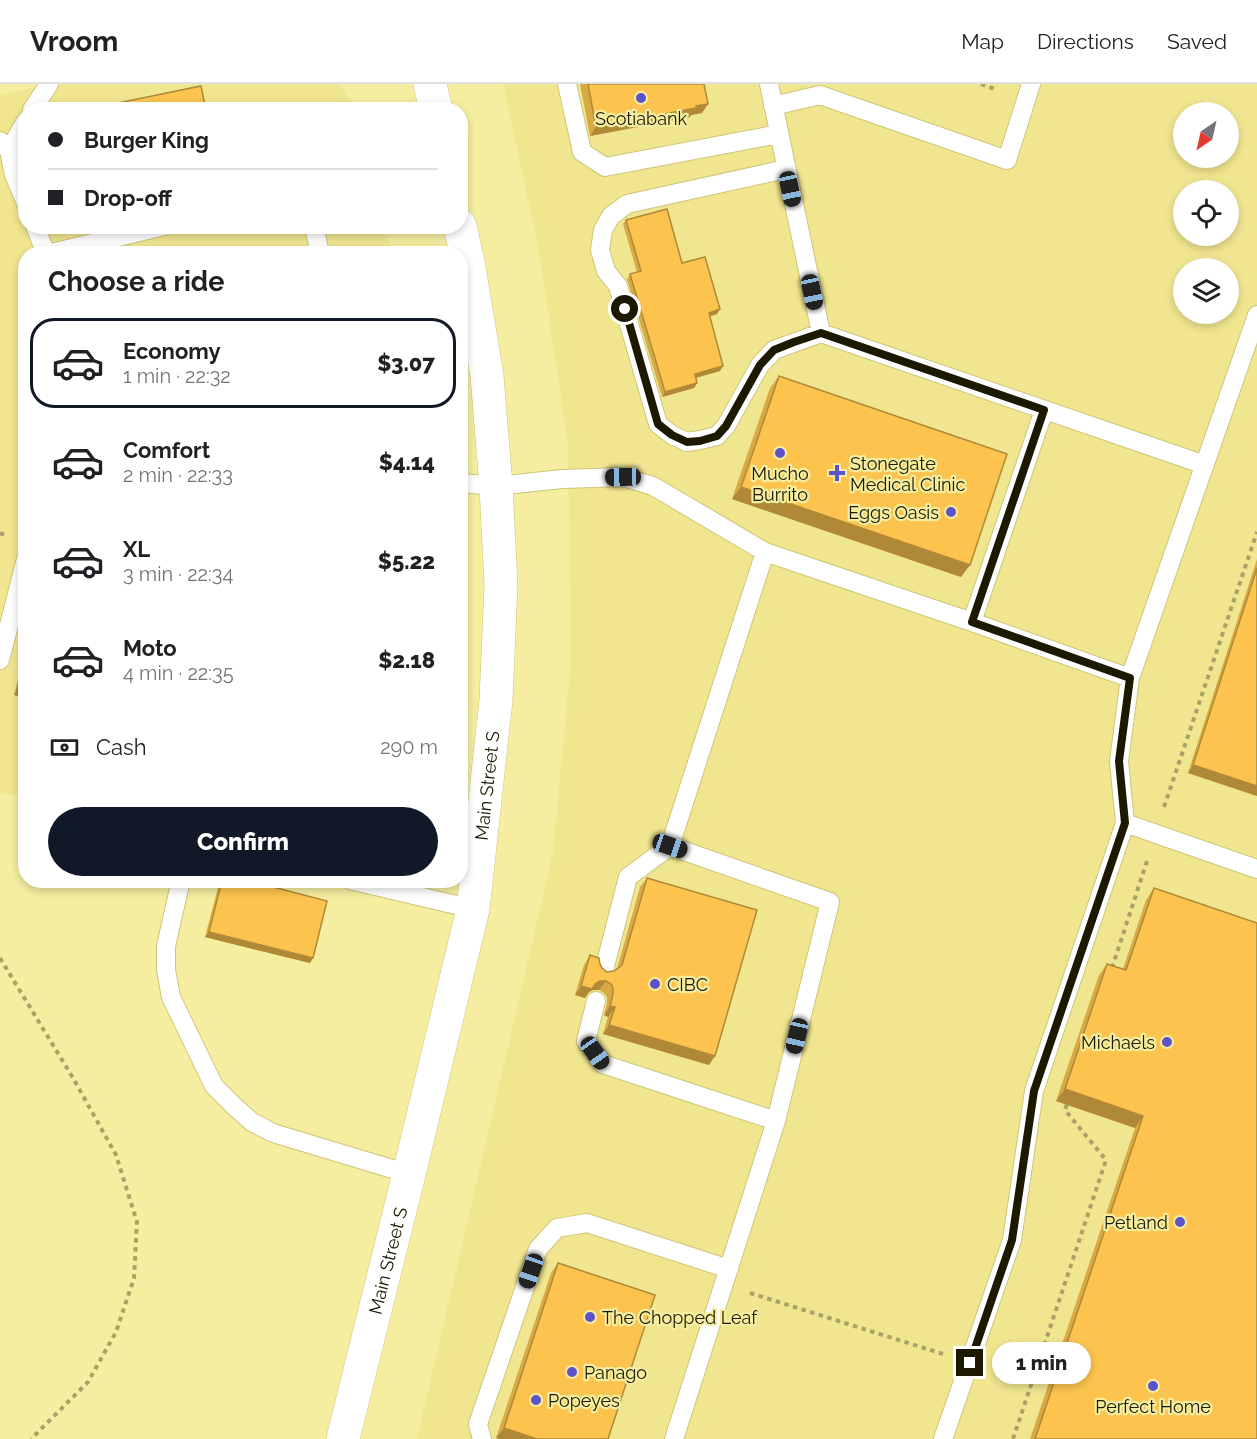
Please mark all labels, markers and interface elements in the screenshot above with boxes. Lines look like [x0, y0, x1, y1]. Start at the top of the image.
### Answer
text: Vroom [30, 25, 118, 58]
text: Map [961, 29, 1004, 54]
text: Directions [1037, 29, 1134, 54]
text: Saved [1167, 29, 1227, 54]
marker: Scotiabank [634, 91, 648, 105]
north arrow [1173, 102, 1239, 168]
map controls [1173, 102, 1239, 324]
place label: Scotiabank [595, 108, 687, 129]
text: Burger King [84, 127, 209, 153]
car [777, 170, 803, 208]
button: locate [1173, 180, 1239, 246]
text: Drop-off [84, 185, 172, 211]
button: layers [1173, 258, 1239, 324]
text: Choose a ride [48, 266, 224, 297]
car [799, 273, 825, 311]
route start [611, 295, 638, 322]
icon: car [51, 336, 105, 390]
text: Economy [123, 338, 221, 364]
text: $3.07 [377, 350, 435, 376]
text: 1 min · 22:32 [123, 364, 231, 388]
icon: car [51, 435, 105, 489]
text: Comfort [123, 437, 210, 463]
marker: Mucho Burrito [773, 446, 787, 460]
text: $4.14 [379, 449, 435, 475]
place label: Stonegate Medical Clinic [850, 453, 966, 495]
text: 2 min · 22:33 [123, 463, 233, 487]
place label: Mucho Burrito [751, 463, 809, 505]
marker: Stonegate Medical Clinic [828, 464, 846, 482]
car [605, 468, 641, 486]
place label: Eggs Oasis [848, 502, 939, 523]
marker: Eggs Oasis [944, 505, 958, 519]
icon: car [51, 534, 105, 588]
text: XL [123, 536, 150, 562]
text: $5.22 [378, 548, 435, 574]
text: 3 min · 22:34 [123, 562, 233, 586]
icon: car [51, 633, 105, 687]
text: Moto [123, 635, 177, 661]
text: $2.18 [378, 647, 435, 673]
text: 4 min · 22:35 [123, 661, 234, 685]
street label: Main Street S [470, 730, 503, 841]
icon: cash [48, 731, 81, 764]
text: Cash [96, 734, 147, 760]
text: 290 m [380, 735, 438, 759]
button: Confirm [48, 807, 438, 876]
car [650, 832, 690, 860]
place label: CIBC [667, 974, 708, 995]
marker: CIBC [648, 977, 662, 991]
car [784, 1016, 810, 1056]
place label: Michaels [1081, 1032, 1155, 1053]
car [577, 1033, 613, 1073]
marker: Michaels [1160, 1035, 1174, 1049]
street label: Main Street S [364, 1204, 411, 1316]
place label: Petland [1104, 1212, 1168, 1233]
marker: Petland [1173, 1215, 1187, 1229]
car [517, 1251, 545, 1291]
place label: The Chopped Leaf [602, 1307, 758, 1328]
marker: The Chopped Leaf [583, 1310, 597, 1324]
callout: 1 min [991, 1342, 1090, 1384]
route end [956, 1349, 983, 1376]
text: 1 min [1016, 1351, 1067, 1375]
place label: Panago [584, 1362, 647, 1383]
marker: Panago [565, 1365, 579, 1379]
marker: Perfect Home [1146, 1379, 1160, 1393]
place label: Popeyes [548, 1390, 620, 1411]
marker: Popeyes [529, 1393, 543, 1407]
place label: Perfect Home [1095, 1396, 1211, 1417]

